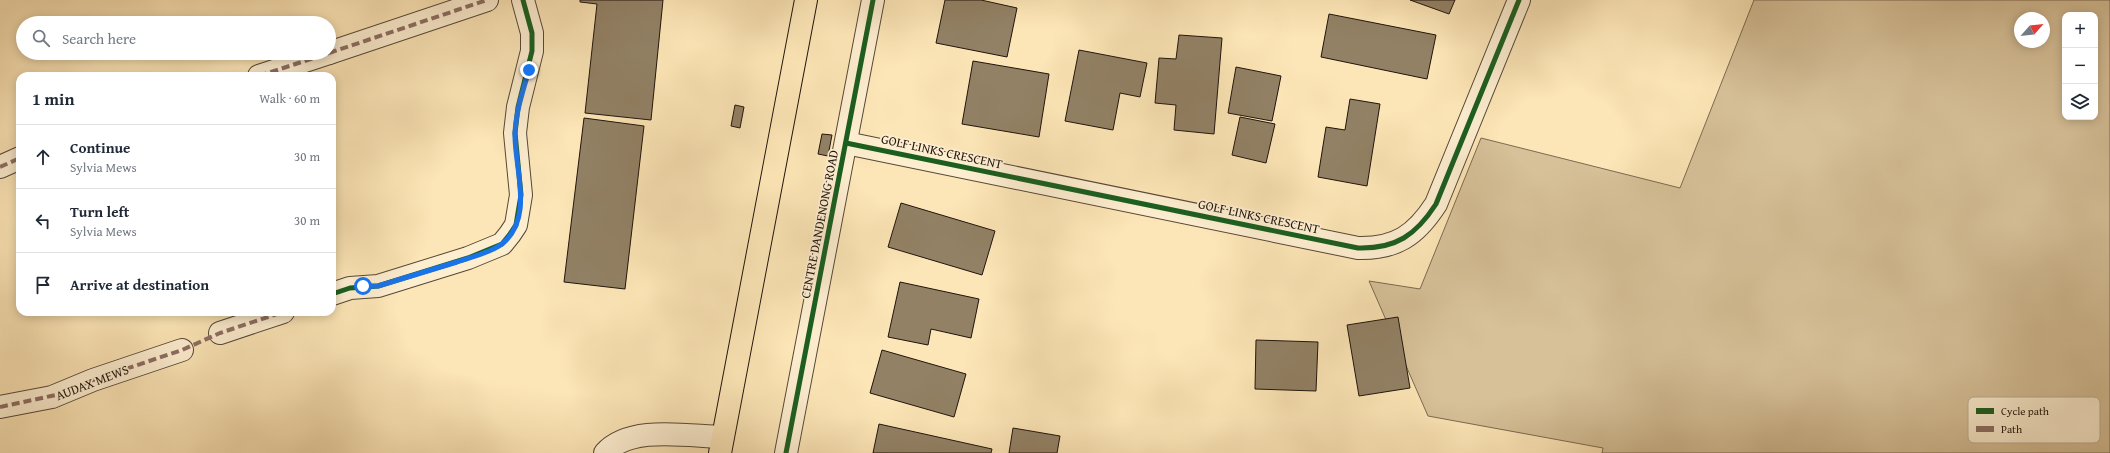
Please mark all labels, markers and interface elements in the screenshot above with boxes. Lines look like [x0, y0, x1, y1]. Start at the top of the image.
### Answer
north arrow [2014, 12, 2050, 48]
map controls [2062, 12, 2098, 120]
button: + [2062, 12, 2098, 48]
search box [16, 16, 336, 60]
icon: search [30, 27, 52, 49]
text: Search here [62, 28, 136, 49]
button: − [2062, 48, 2098, 84]
route end [520, 61, 538, 79]
button: layers [2062, 84, 2098, 120]
text: 1 min [32, 86, 74, 111]
text: Walk · 60 m [259, 89, 320, 108]
street label: GOLF LINKS CRESCENT [879, 129, 1005, 174]
text: Continue [70, 137, 131, 158]
icon: ahead [32, 146, 54, 168]
text: 30 m [294, 147, 320, 166]
street label: CENTRE DANDENONG ROAD [796, 148, 843, 300]
text: Sylvia Mews [70, 158, 137, 177]
street label: GOLF LINKS CRESCENT [1196, 194, 1322, 239]
text: Turn left [70, 201, 129, 222]
icon: left [32, 210, 54, 232]
text: 30 m [294, 211, 320, 230]
text: Sylvia Mews [70, 222, 137, 241]
icon: arrive [32, 274, 54, 296]
text: Arrive at destination [70, 274, 209, 295]
route start [354, 277, 372, 295]
street label: AUDAX MEWS [53, 360, 131, 405]
legend [1968, 397, 2100, 443]
text: Cycle path [2001, 403, 2050, 419]
text: Path [2001, 421, 2023, 437]

